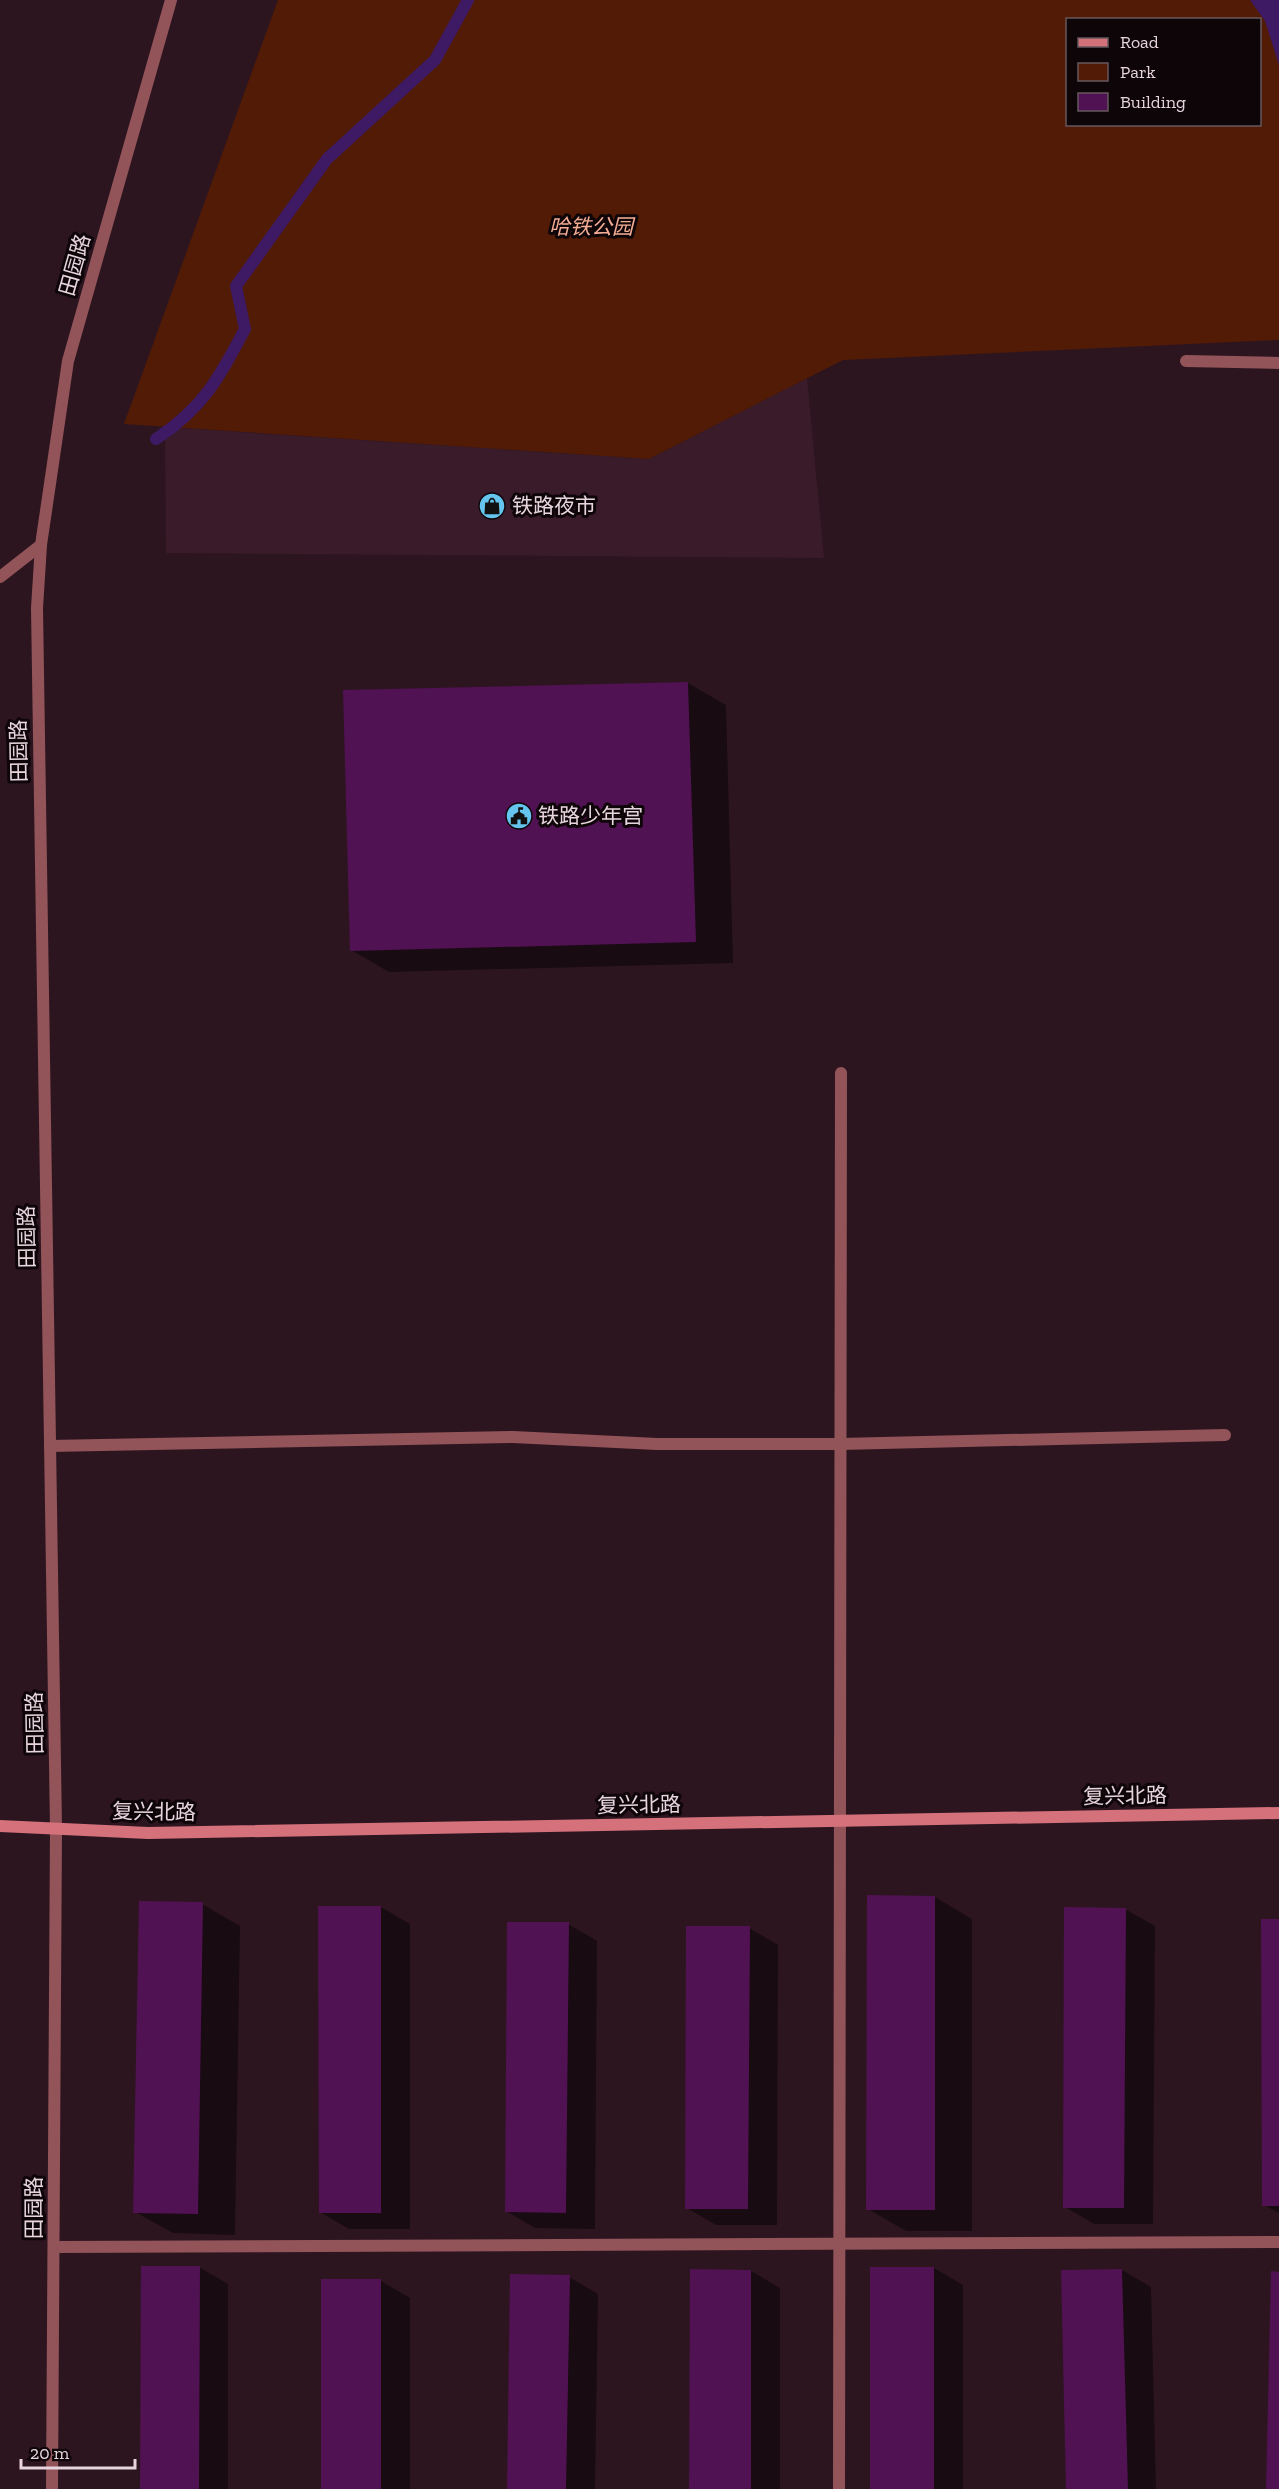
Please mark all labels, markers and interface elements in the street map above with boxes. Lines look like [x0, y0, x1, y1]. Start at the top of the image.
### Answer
legend [1066, 18, 1261, 126]
text: Road [1120, 31, 1159, 53]
text: Park [1120, 61, 1156, 83]
text: Building [1120, 91, 1186, 113]
park label: 哈铁公园 [549, 214, 636, 239]
street label: 田园路 [54, 231, 95, 299]
shop icon: 铁路夜市 [477, 491, 507, 521]
place label: 铁路夜市 [512, 493, 596, 518]
street label: 田园路 [5, 719, 32, 783]
public building icon: 铁路少年宫 [504, 801, 534, 831]
place label: 铁路少年宫 [538, 803, 643, 828]
street label: 田园路 [13, 1205, 40, 1269]
street label: 田园路 [21, 1691, 48, 1755]
street label: 复兴北路 [1083, 1782, 1167, 1809]
street label: 复兴北路 [597, 1791, 681, 1818]
street label: 复兴北路 [112, 1798, 196, 1825]
street label: 田园路 [21, 2177, 46, 2240]
scale bar [21, 2432, 135, 2470]
text: 20 m [30, 2442, 70, 2464]

